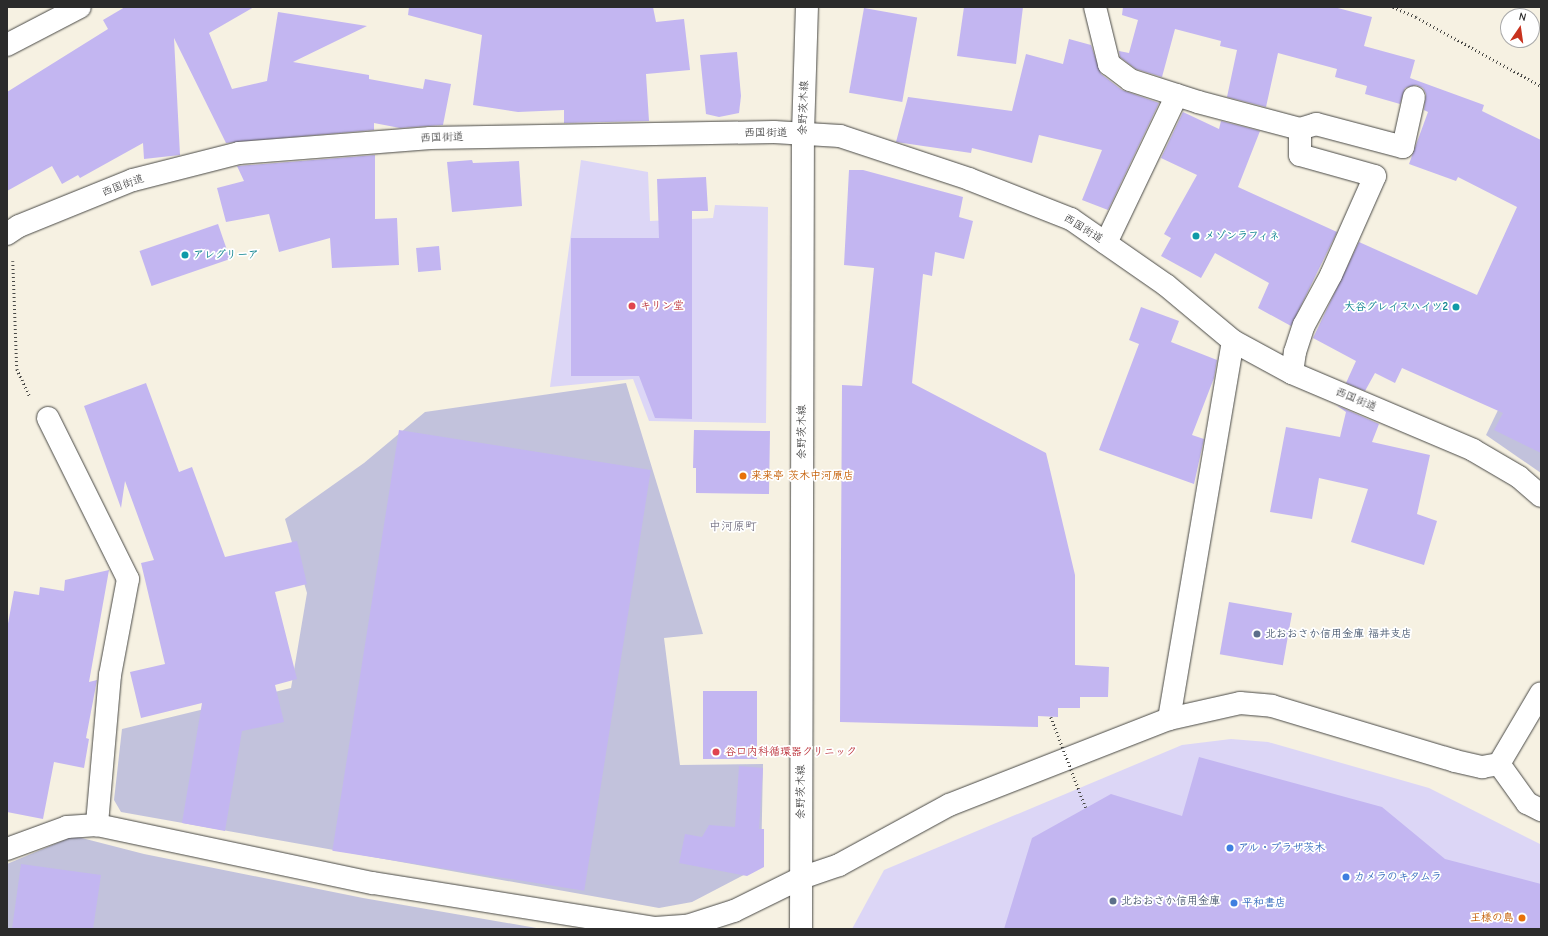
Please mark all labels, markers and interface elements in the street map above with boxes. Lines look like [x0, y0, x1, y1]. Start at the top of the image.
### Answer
north arrow [1500, 8, 1540, 48]
text: N [1518, 10, 1528, 24]
street label: 余野茨木線 [796, 80, 812, 136]
street label: 西国街道 [744, 126, 788, 140]
street label: 西国街道 [420, 131, 464, 145]
street label: 西国街道 [100, 172, 146, 200]
street label: 西国街道 [1061, 212, 1105, 246]
place label: メゾンラフィネ [1204, 229, 1281, 243]
marker: メゾンラフィネ [1191, 231, 1201, 241]
place label: アレグリーア [193, 248, 259, 262]
marker: アレグリーア [180, 250, 190, 260]
place label: キリン堂 [640, 299, 684, 313]
place label: 大谷グレイスハイツ2 [1344, 300, 1448, 314]
marker: キリン堂 [627, 301, 637, 311]
marker: 大谷グレイスハイツ2 [1451, 302, 1461, 312]
street label: 西国街道 [1333, 385, 1379, 415]
street label: 余野茨木線 [795, 405, 809, 459]
place label: 来来亭 茨木中河原店 [751, 469, 854, 483]
marker: 来来亭 茨木中河原店 [738, 471, 748, 481]
district label: 中河原町 [709, 520, 757, 534]
place label: 北おおさか信用金庫 福井支店 [1265, 627, 1412, 641]
marker: 北おおさか信用金庫 福井支店 [1252, 629, 1262, 639]
place label: 谷口内科循環器クリニック [725, 745, 857, 759]
marker: 谷口内科循環器クリニック [710, 746, 722, 758]
street label: 余野茨木線 [794, 765, 808, 819]
place label: アル・プラザ茨木 [1238, 841, 1326, 855]
marker: アル・プラザ茨木 [1225, 843, 1235, 853]
place label: カメラのキタムラ [1354, 870, 1442, 884]
marker: カメラのキタムラ [1341, 872, 1351, 882]
place label: 北おおさか信用金庫 [1121, 894, 1220, 908]
marker: 北おおさか信用金庫 [1108, 896, 1118, 906]
place label: 平和書店 [1242, 896, 1286, 910]
marker: 平和書店 [1229, 898, 1239, 908]
place label: 王様の島 [1470, 911, 1514, 925]
marker: 王様の島 [1517, 913, 1527, 923]

